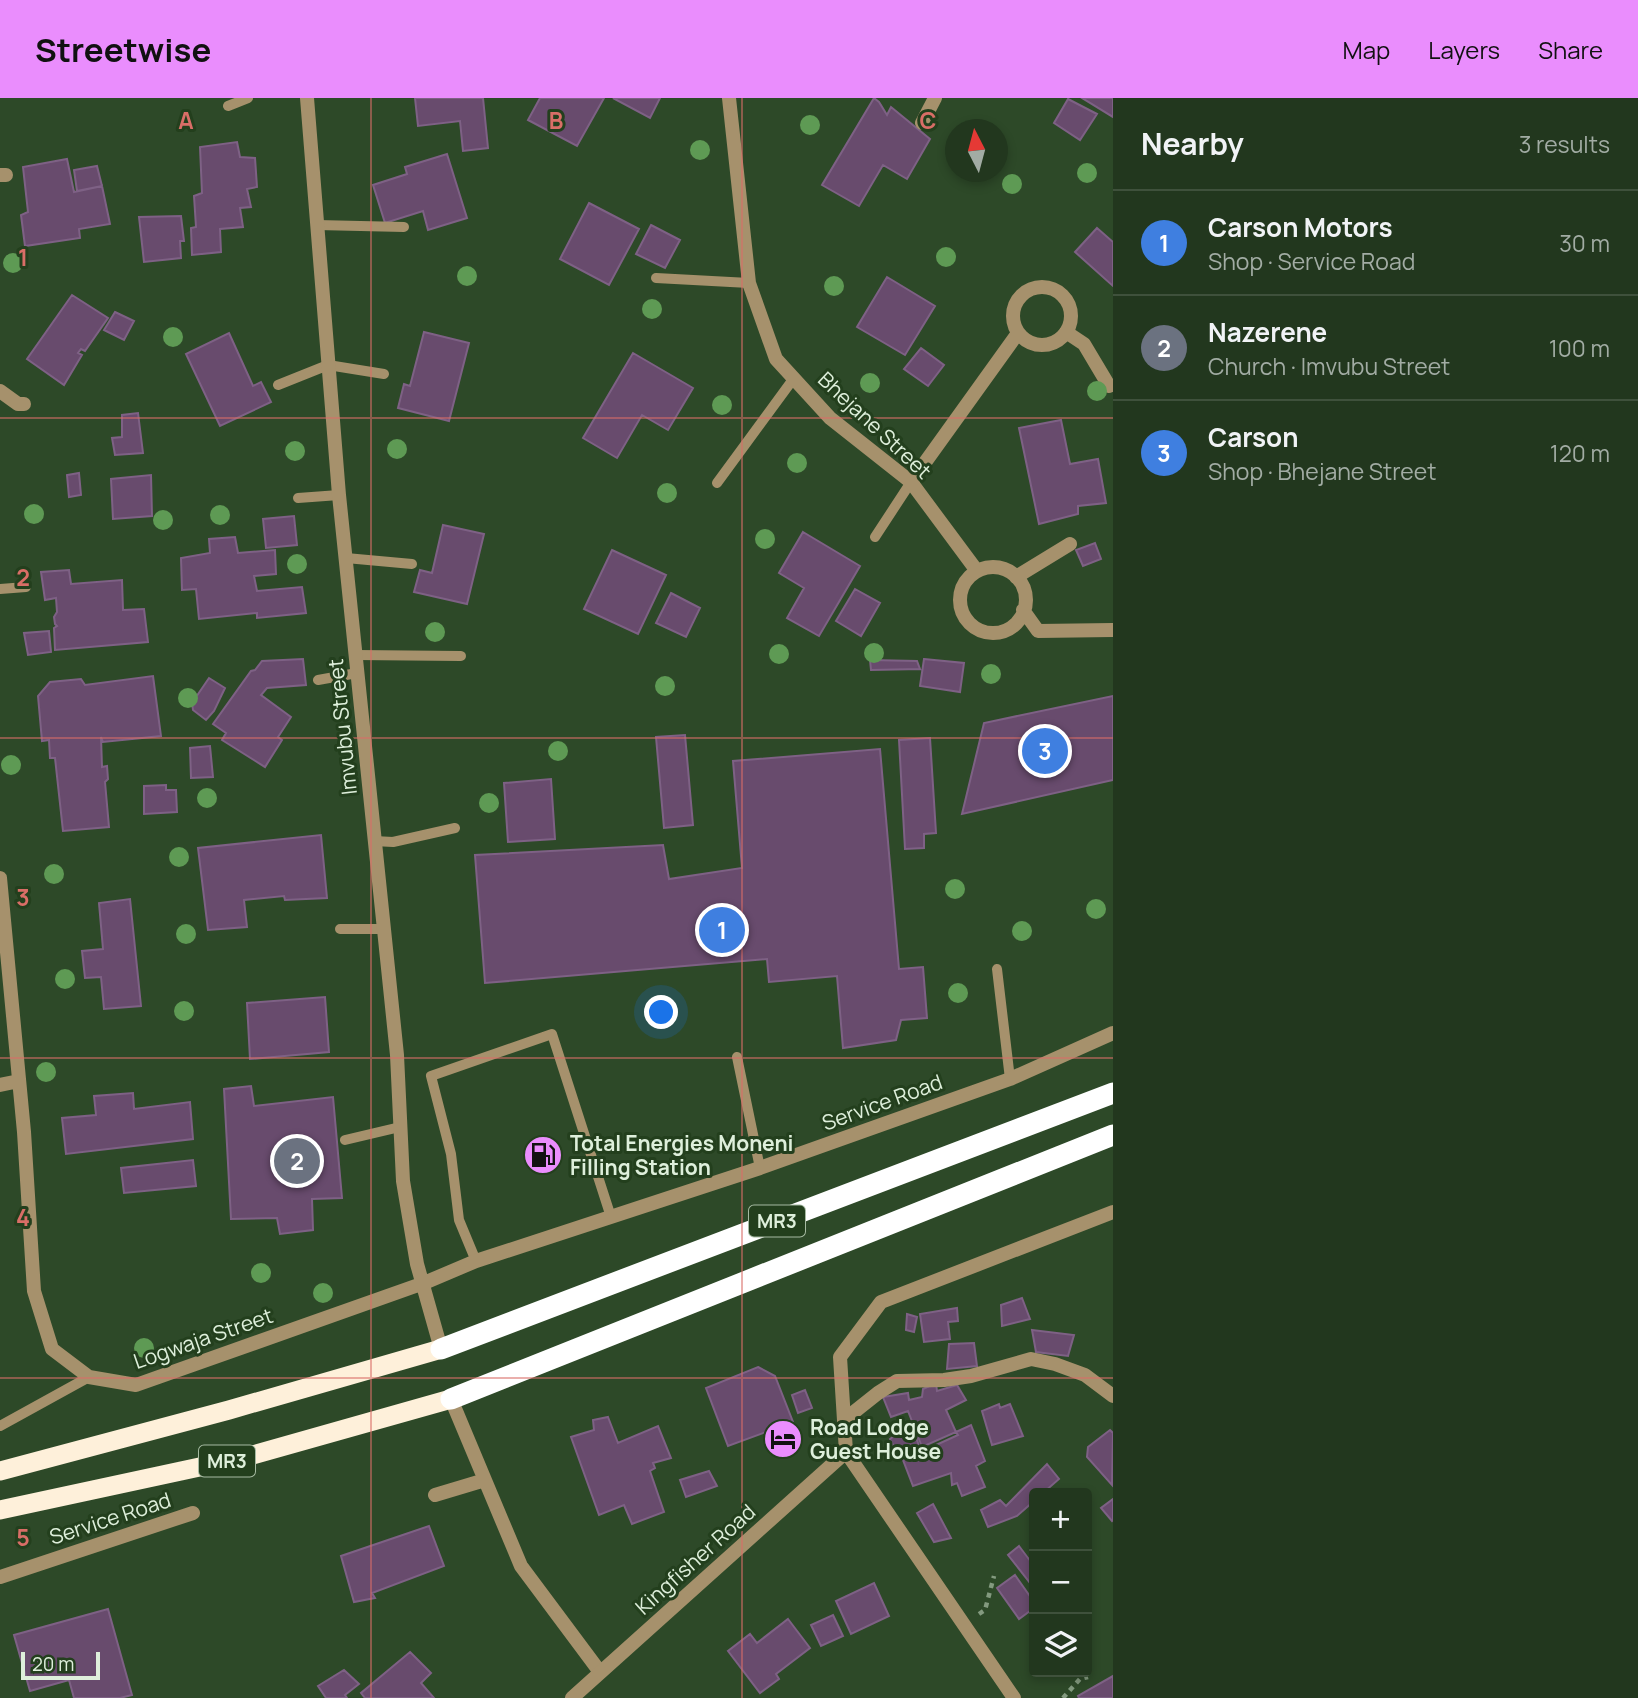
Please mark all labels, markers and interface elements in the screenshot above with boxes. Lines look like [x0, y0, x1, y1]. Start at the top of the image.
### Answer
text: Streetwise [35, 27, 211, 72]
text: Map [1343, 33, 1390, 66]
text: Layers [1428, 33, 1500, 66]
text: Share [1538, 33, 1603, 66]
text: A [178, 104, 194, 136]
text: B [549, 104, 563, 136]
text: C [920, 104, 937, 136]
north arrow [945, 119, 1008, 182]
text: Nearby [1141, 123, 1244, 164]
text: 3 results [1519, 128, 1610, 160]
text: Carson Motors [1208, 209, 1392, 245]
text: 1 [1159, 227, 1169, 259]
text: 30 m [1559, 227, 1610, 259]
text: 1 [18, 241, 28, 273]
text: Shop · Service Road [1208, 245, 1415, 277]
text: Nazerene [1208, 314, 1327, 350]
text: 2 [1157, 332, 1171, 364]
text: 100 m [1549, 332, 1610, 364]
text: Church · Imvubu Street [1208, 350, 1450, 382]
street label: Bhejane Street [812, 365, 938, 485]
text: Carson [1208, 419, 1298, 455]
text: 3 [1157, 437, 1171, 469]
text: 120 m [1550, 437, 1610, 469]
text: Shop · Bhejane Street [1208, 455, 1436, 487]
text: 2 [16, 561, 30, 593]
street label: Imvubu Street [321, 658, 363, 796]
pin: 3 [1022, 725, 1068, 777]
text: 3 [16, 881, 30, 913]
pin: 1 [699, 904, 745, 956]
your location [644, 995, 678, 1029]
street label: Service Road [818, 1067, 946, 1137]
place label: Total Energies Moneni Filling Station [570, 1129, 793, 1181]
fuel station icon: Total Energies Moneni Filling Station [522, 1134, 564, 1176]
pin: 2 [274, 1135, 320, 1187]
text: 4 [16, 1201, 30, 1233]
road number: MR3 [749, 1205, 805, 1236]
street label: Logwaja Street [130, 1301, 276, 1375]
place label: Road Lodge Guest House [810, 1413, 941, 1465]
hotel icon: Road Lodge Guest House [762, 1418, 804, 1460]
road number: MR3 [199, 1446, 255, 1476]
street label: Service Road [46, 1485, 174, 1551]
map controls [1029, 1488, 1092, 1677]
button: + [1029, 1488, 1092, 1551]
street label: Kingfisher Road [629, 1498, 761, 1620]
text: 5 [16, 1521, 30, 1553]
button: − [1029, 1551, 1092, 1614]
button: layers [1029, 1614, 1092, 1677]
scale bar [21, 1649, 100, 1681]
text: 20 m [32, 1651, 74, 1677]

